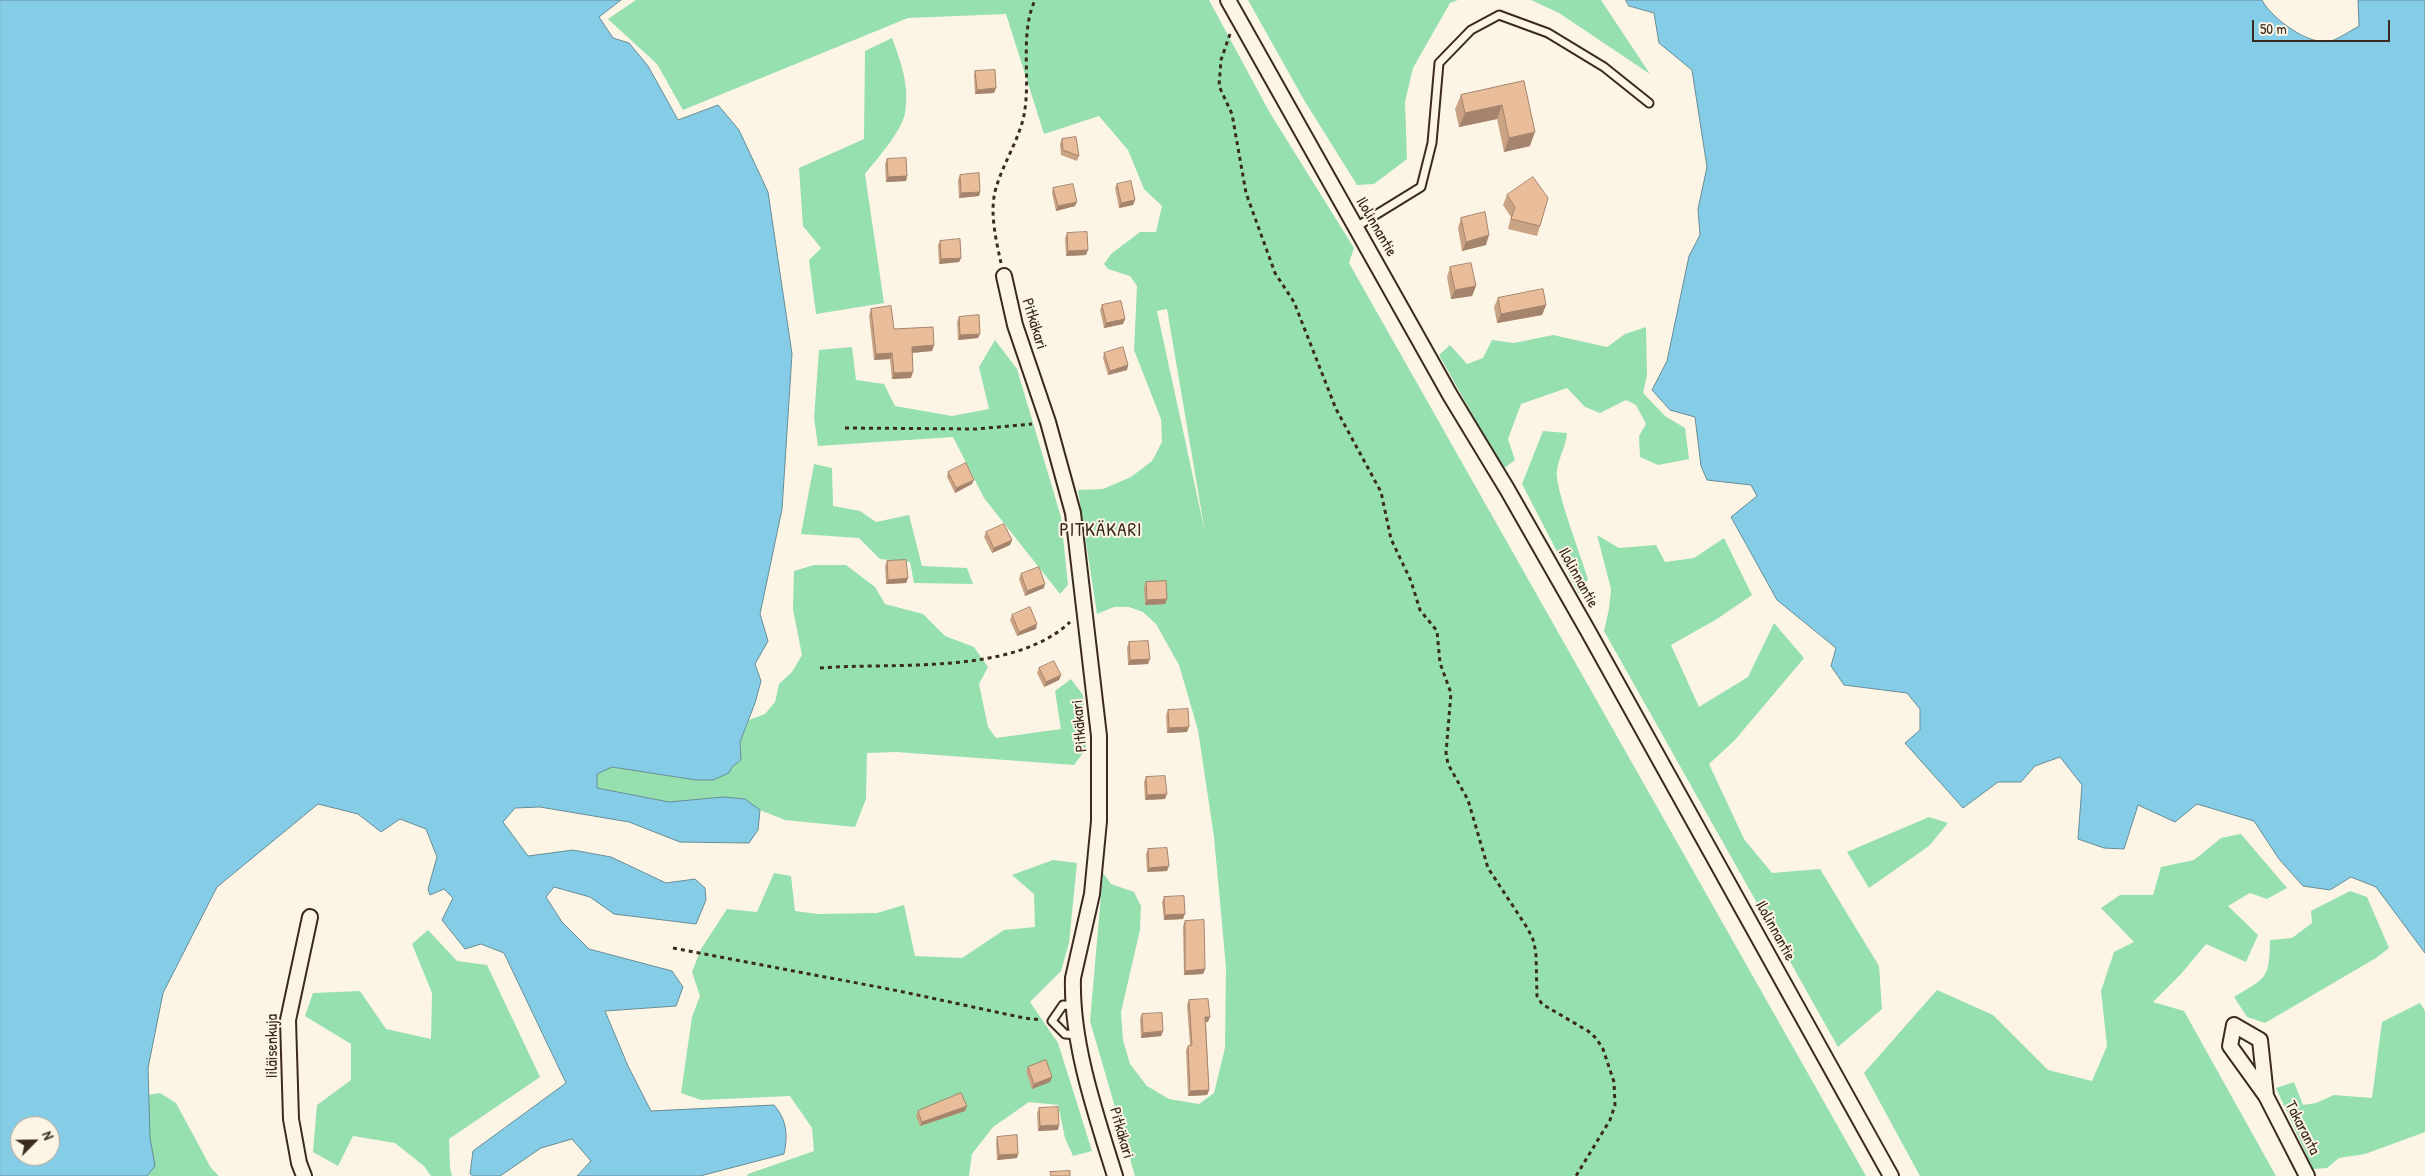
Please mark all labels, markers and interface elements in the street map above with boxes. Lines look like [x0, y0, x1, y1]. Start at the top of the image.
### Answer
scale bar [2255, 10, 2392, 42]
text: 50 m [2260, 18, 2287, 39]
street label: Ilolinnantie [1351, 194, 1401, 260]
street label: Pitkäkari [1017, 296, 1051, 352]
district label: PITKÄKARI [1058, 520, 1144, 542]
street label: Ilolinnantie [1554, 545, 1602, 611]
street label: Pitkäkari [1068, 699, 1092, 753]
street label: Ilolinnantie [1751, 898, 1799, 964]
street label: Iiläisenkuja [263, 1014, 283, 1078]
street label: Takaranta [2280, 1098, 2324, 1158]
street label: Pitkäkari [1105, 1105, 1137, 1161]
north arrow [10, 1116, 60, 1166]
text: N [38, 1128, 59, 1142]

